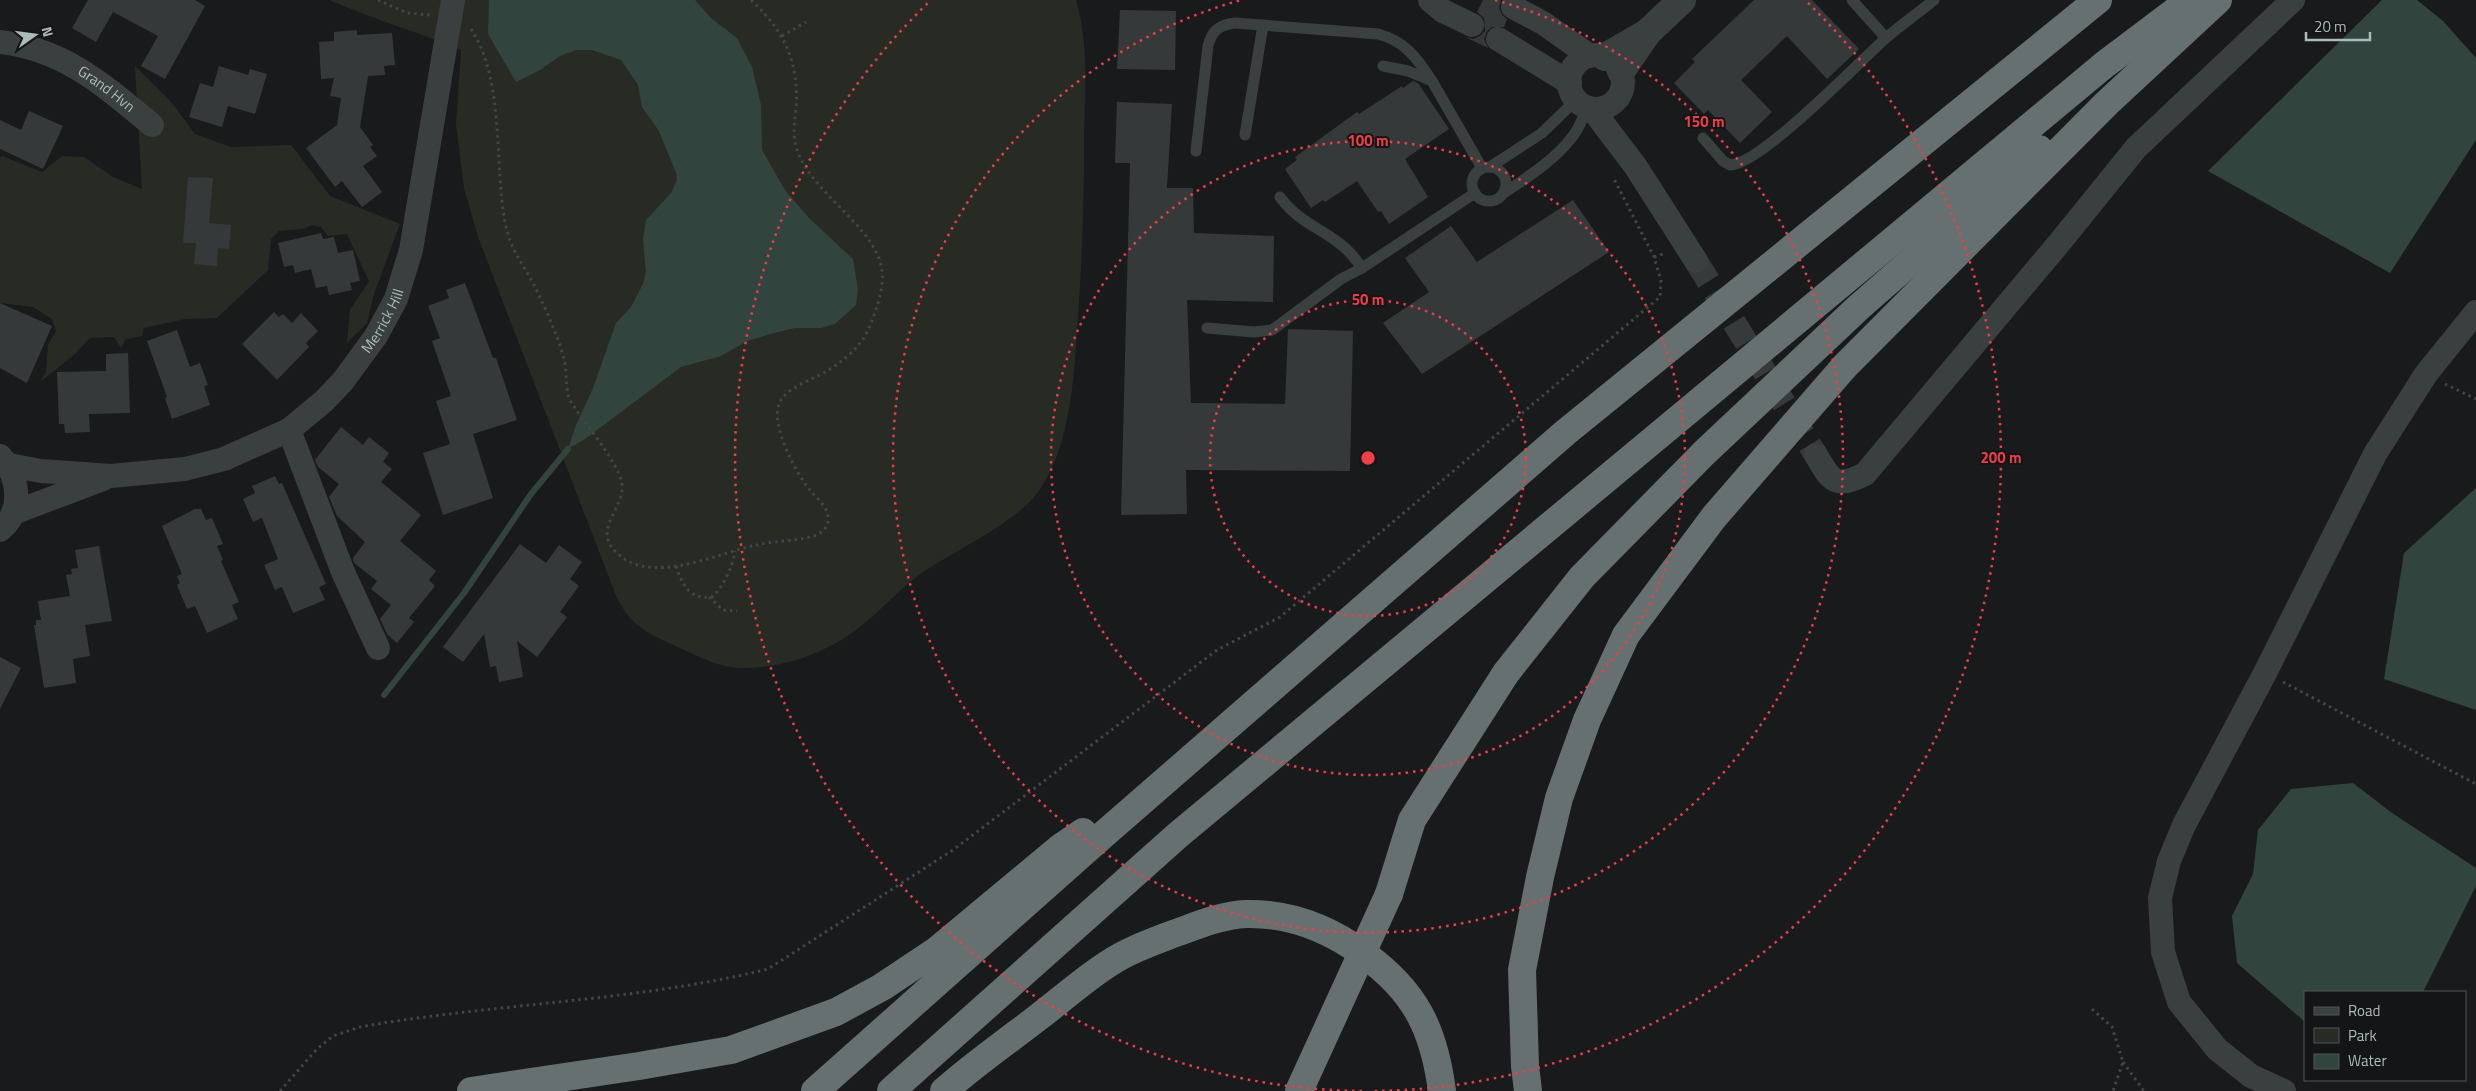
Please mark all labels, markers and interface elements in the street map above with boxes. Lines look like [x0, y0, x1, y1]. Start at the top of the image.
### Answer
north arrow [10, 10, 60, 60]
scale bar [2306, 10, 2370, 42]
text: 20 m [2314, 15, 2347, 38]
text: N [37, 24, 59, 39]
street label: Grand Hvn [73, 59, 140, 118]
text: 150 m [1683, 110, 1725, 133]
text: 100 m [1347, 129, 1389, 152]
street label: Merrick Hill [355, 286, 410, 358]
text: 50 m [1352, 288, 1384, 311]
text: 200 m [1980, 446, 2022, 469]
centre of rings [1359, 449, 1377, 467]
legend [2304, 991, 2466, 1081]
text: Road [2348, 999, 2380, 1022]
text: Park [2348, 1024, 2377, 1047]
text: Water [2348, 1049, 2387, 1072]

